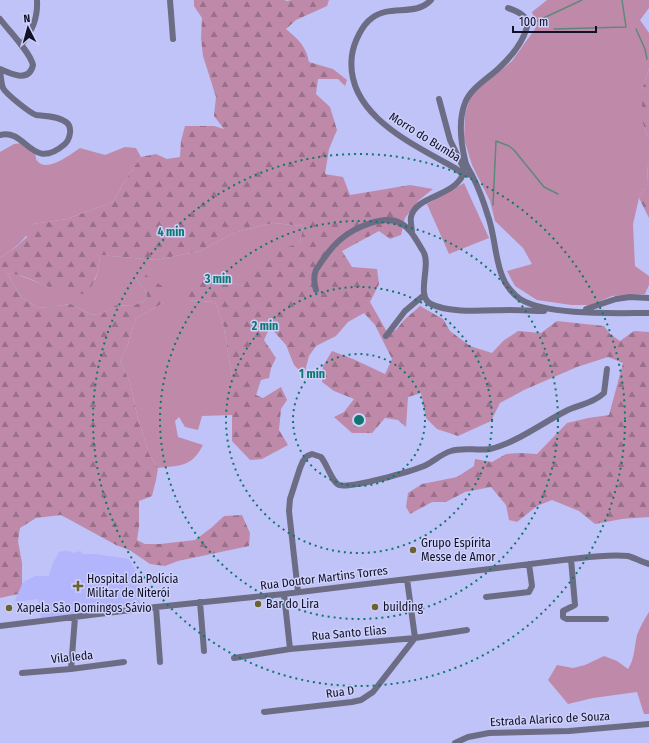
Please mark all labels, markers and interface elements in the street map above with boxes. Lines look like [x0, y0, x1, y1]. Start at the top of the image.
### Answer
north arrow [8, 8, 48, 48]
scale bar [513, 8, 596, 34]
text: N [23, 12, 31, 25]
text: 100 m [519, 15, 548, 29]
street label: Morro do Bumba [387, 109, 463, 165]
text: 4 min [157, 225, 185, 239]
text: 3 min [204, 272, 231, 286]
text: 2 min [251, 319, 278, 333]
text: 1 min [299, 367, 325, 381]
centre of rings [352, 413, 366, 427]
place label: Grupo Espírita Messe de Amor [421, 536, 496, 564]
marker: Grupo Espírita Messe de Amor [408, 545, 418, 555]
street label: Rua Doutor Martins Torres [259, 563, 389, 593]
place label: Hospital da Polícia Militar de Niterói [87, 572, 178, 600]
marker: Hospital da Polícia Militar de Niterói [72, 580, 84, 592]
place label: Bar do Lira [266, 597, 319, 611]
marker: Bar do Lira [253, 599, 263, 609]
place label: building [383, 600, 424, 614]
place label: Xapela São Domingos Sávio [17, 601, 152, 615]
marker: building [370, 602, 380, 612]
marker: Xapela São Domingos Sávio [4, 603, 14, 613]
street label: Rua Santo Elias [311, 623, 387, 643]
street label: Vila Ieda [50, 648, 94, 666]
street label: Rua D [325, 683, 355, 701]
street label: Estrada Alarico de Souza [490, 709, 610, 729]

